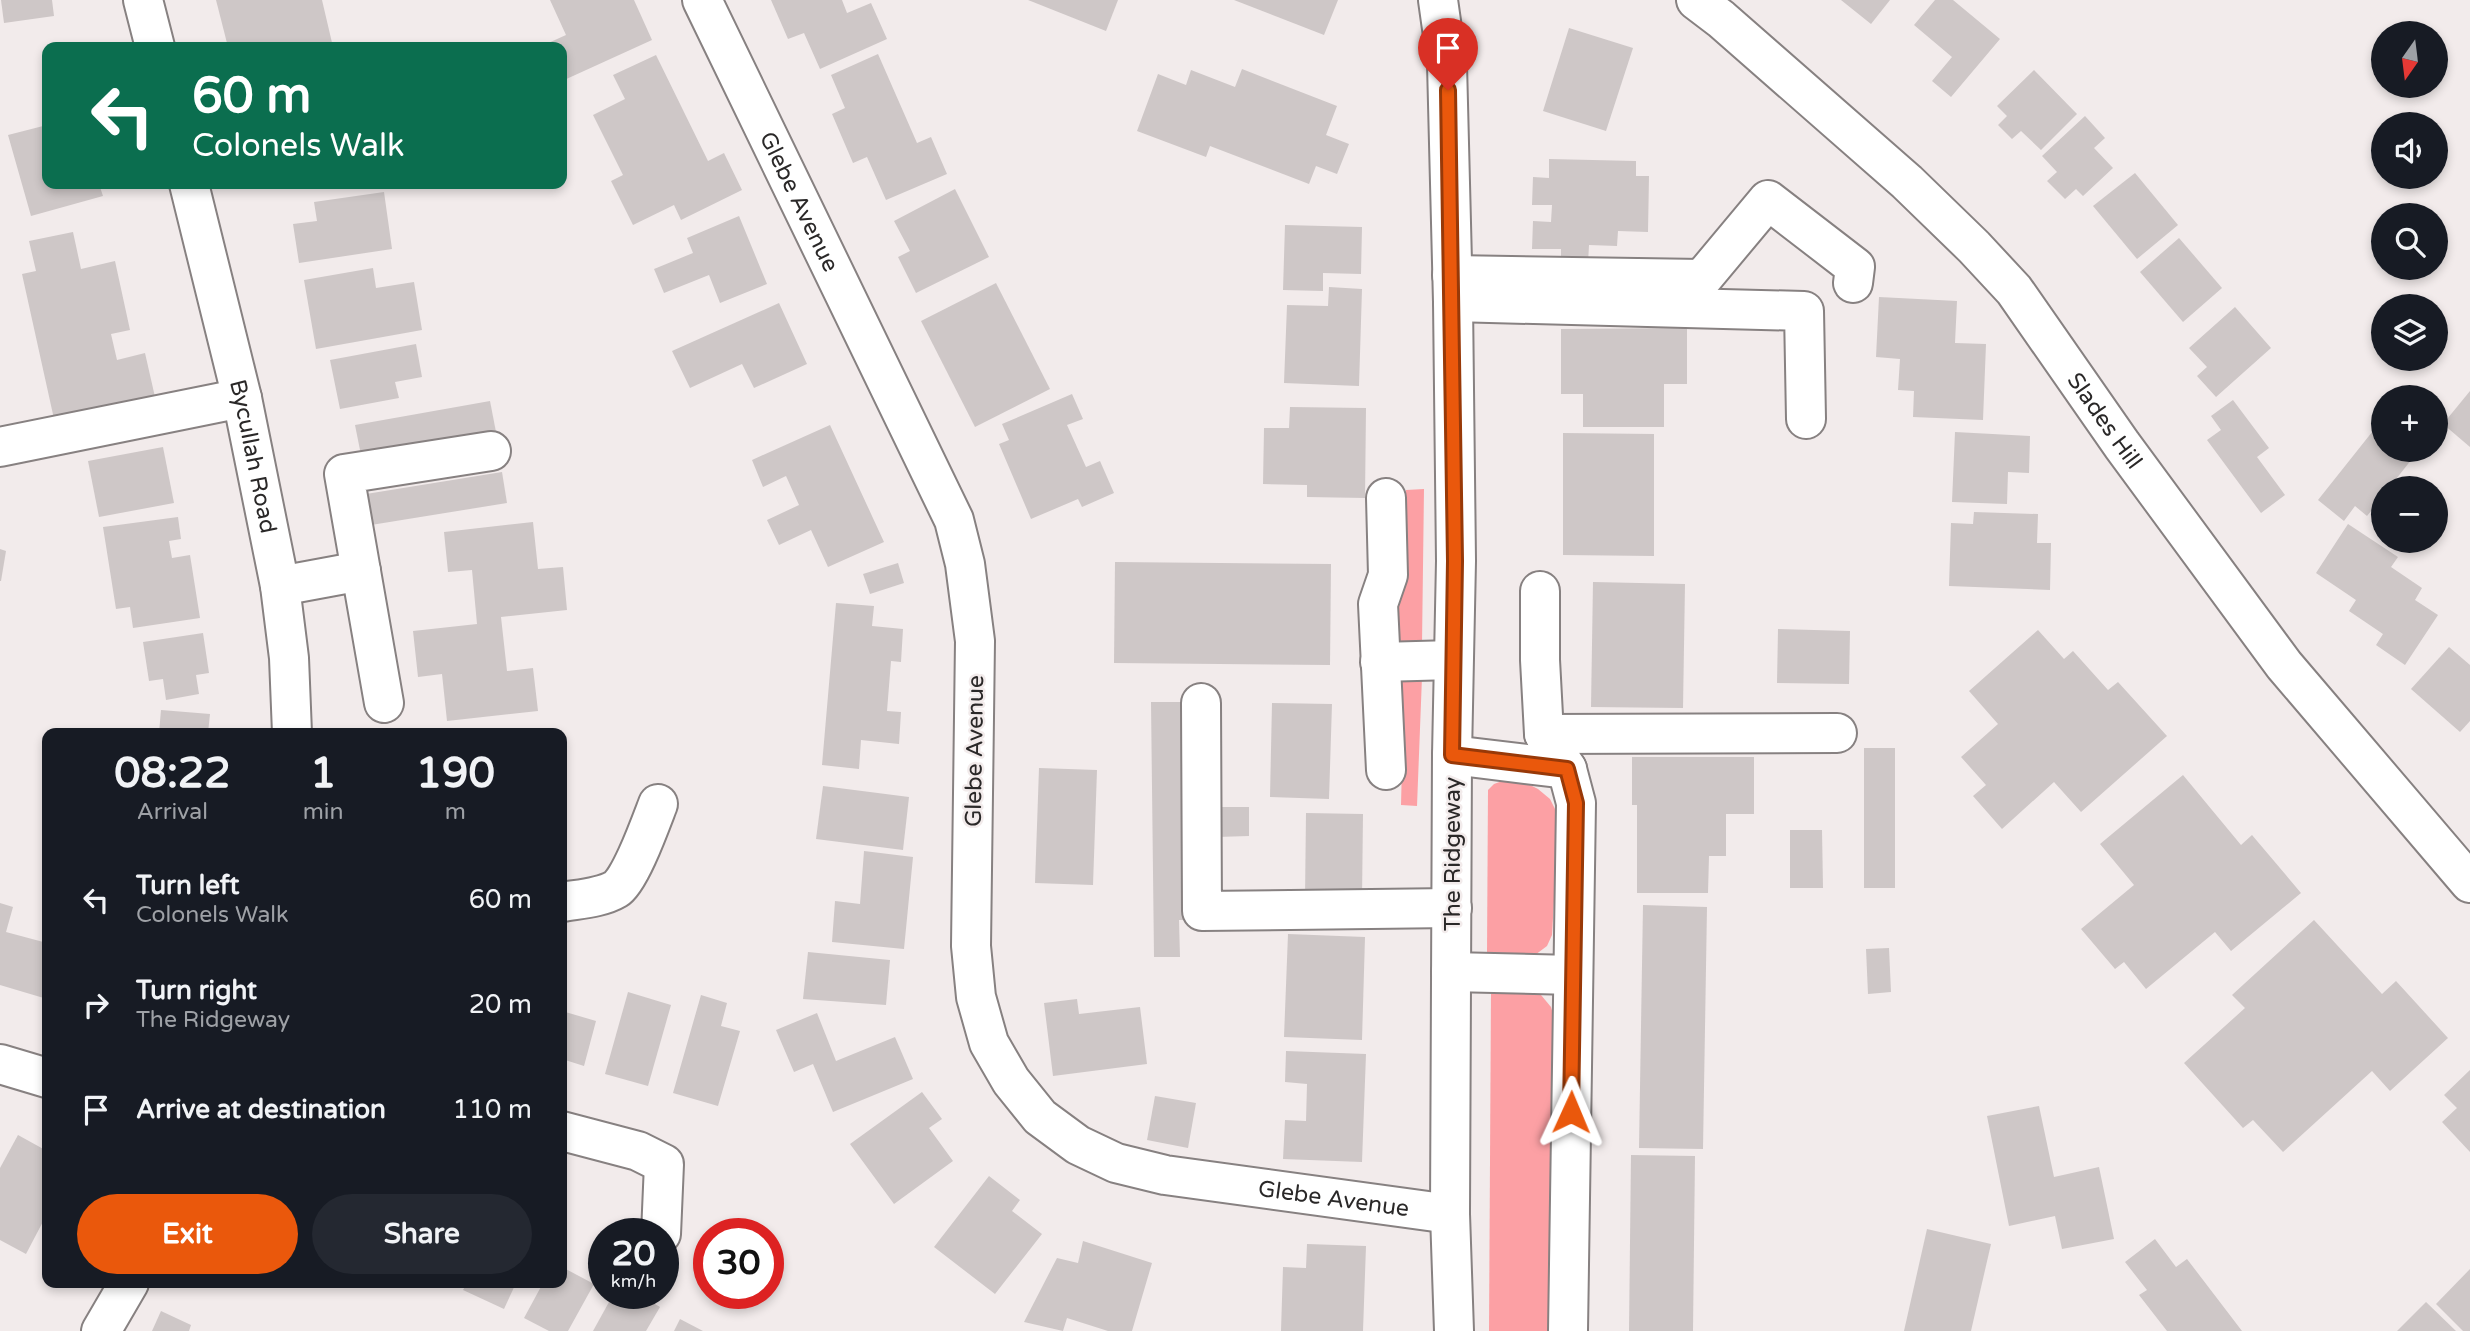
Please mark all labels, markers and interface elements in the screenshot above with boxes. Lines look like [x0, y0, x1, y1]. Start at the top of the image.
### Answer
pin [1418, 18, 1478, 90]
north arrow [2371, 21, 2448, 98]
map controls [2371, 21, 2448, 553]
icon: arrive [1429, 29, 1467, 67]
text: 60 m [192, 67, 311, 126]
icon: left [77, 70, 168, 161]
button: sound [2371, 112, 2448, 189]
text: Colonels Walk [192, 127, 404, 165]
street label: Glebe Avenue [753, 127, 845, 277]
button: search [2371, 203, 2448, 280]
button: layers [2371, 294, 2448, 371]
street label: Slades Hill [2061, 367, 2148, 475]
street label: Bycullah Road [223, 377, 282, 536]
button: + [2371, 385, 2448, 462]
button: − [2371, 476, 2448, 553]
street label: Glebe Avenue [960, 675, 990, 827]
text: 08:22 [114, 748, 231, 799]
text: 1 [310, 748, 336, 799]
text: 190 [416, 748, 495, 799]
street label: The Ridgeway [1439, 777, 1467, 931]
text: Arrival [137, 798, 208, 826]
text: min [303, 798, 344, 826]
text: m [445, 798, 466, 826]
text: Turn left [136, 870, 239, 901]
icon: left [77, 881, 115, 919]
text: 60 m [469, 884, 532, 915]
text: Colonels Walk [136, 901, 289, 929]
text: Turn right [136, 975, 257, 1006]
icon: right [77, 986, 115, 1024]
text: 20 m [469, 989, 532, 1020]
text: The Ridgeway [136, 1006, 290, 1034]
position arrow [1534, 1075, 1608, 1149]
icon: arrive [77, 1091, 115, 1129]
text: Arrive at destination [136, 1094, 386, 1125]
text: 110 m [452, 1094, 532, 1125]
street label: Glebe Avenue [1256, 1175, 1411, 1223]
button: Exit [77, 1194, 298, 1274]
button: Share [312, 1194, 532, 1274]
speed limit sign: 30 [693, 1218, 784, 1309]
text: 20 [612, 1233, 655, 1275]
text: km/h [611, 1270, 656, 1292]

